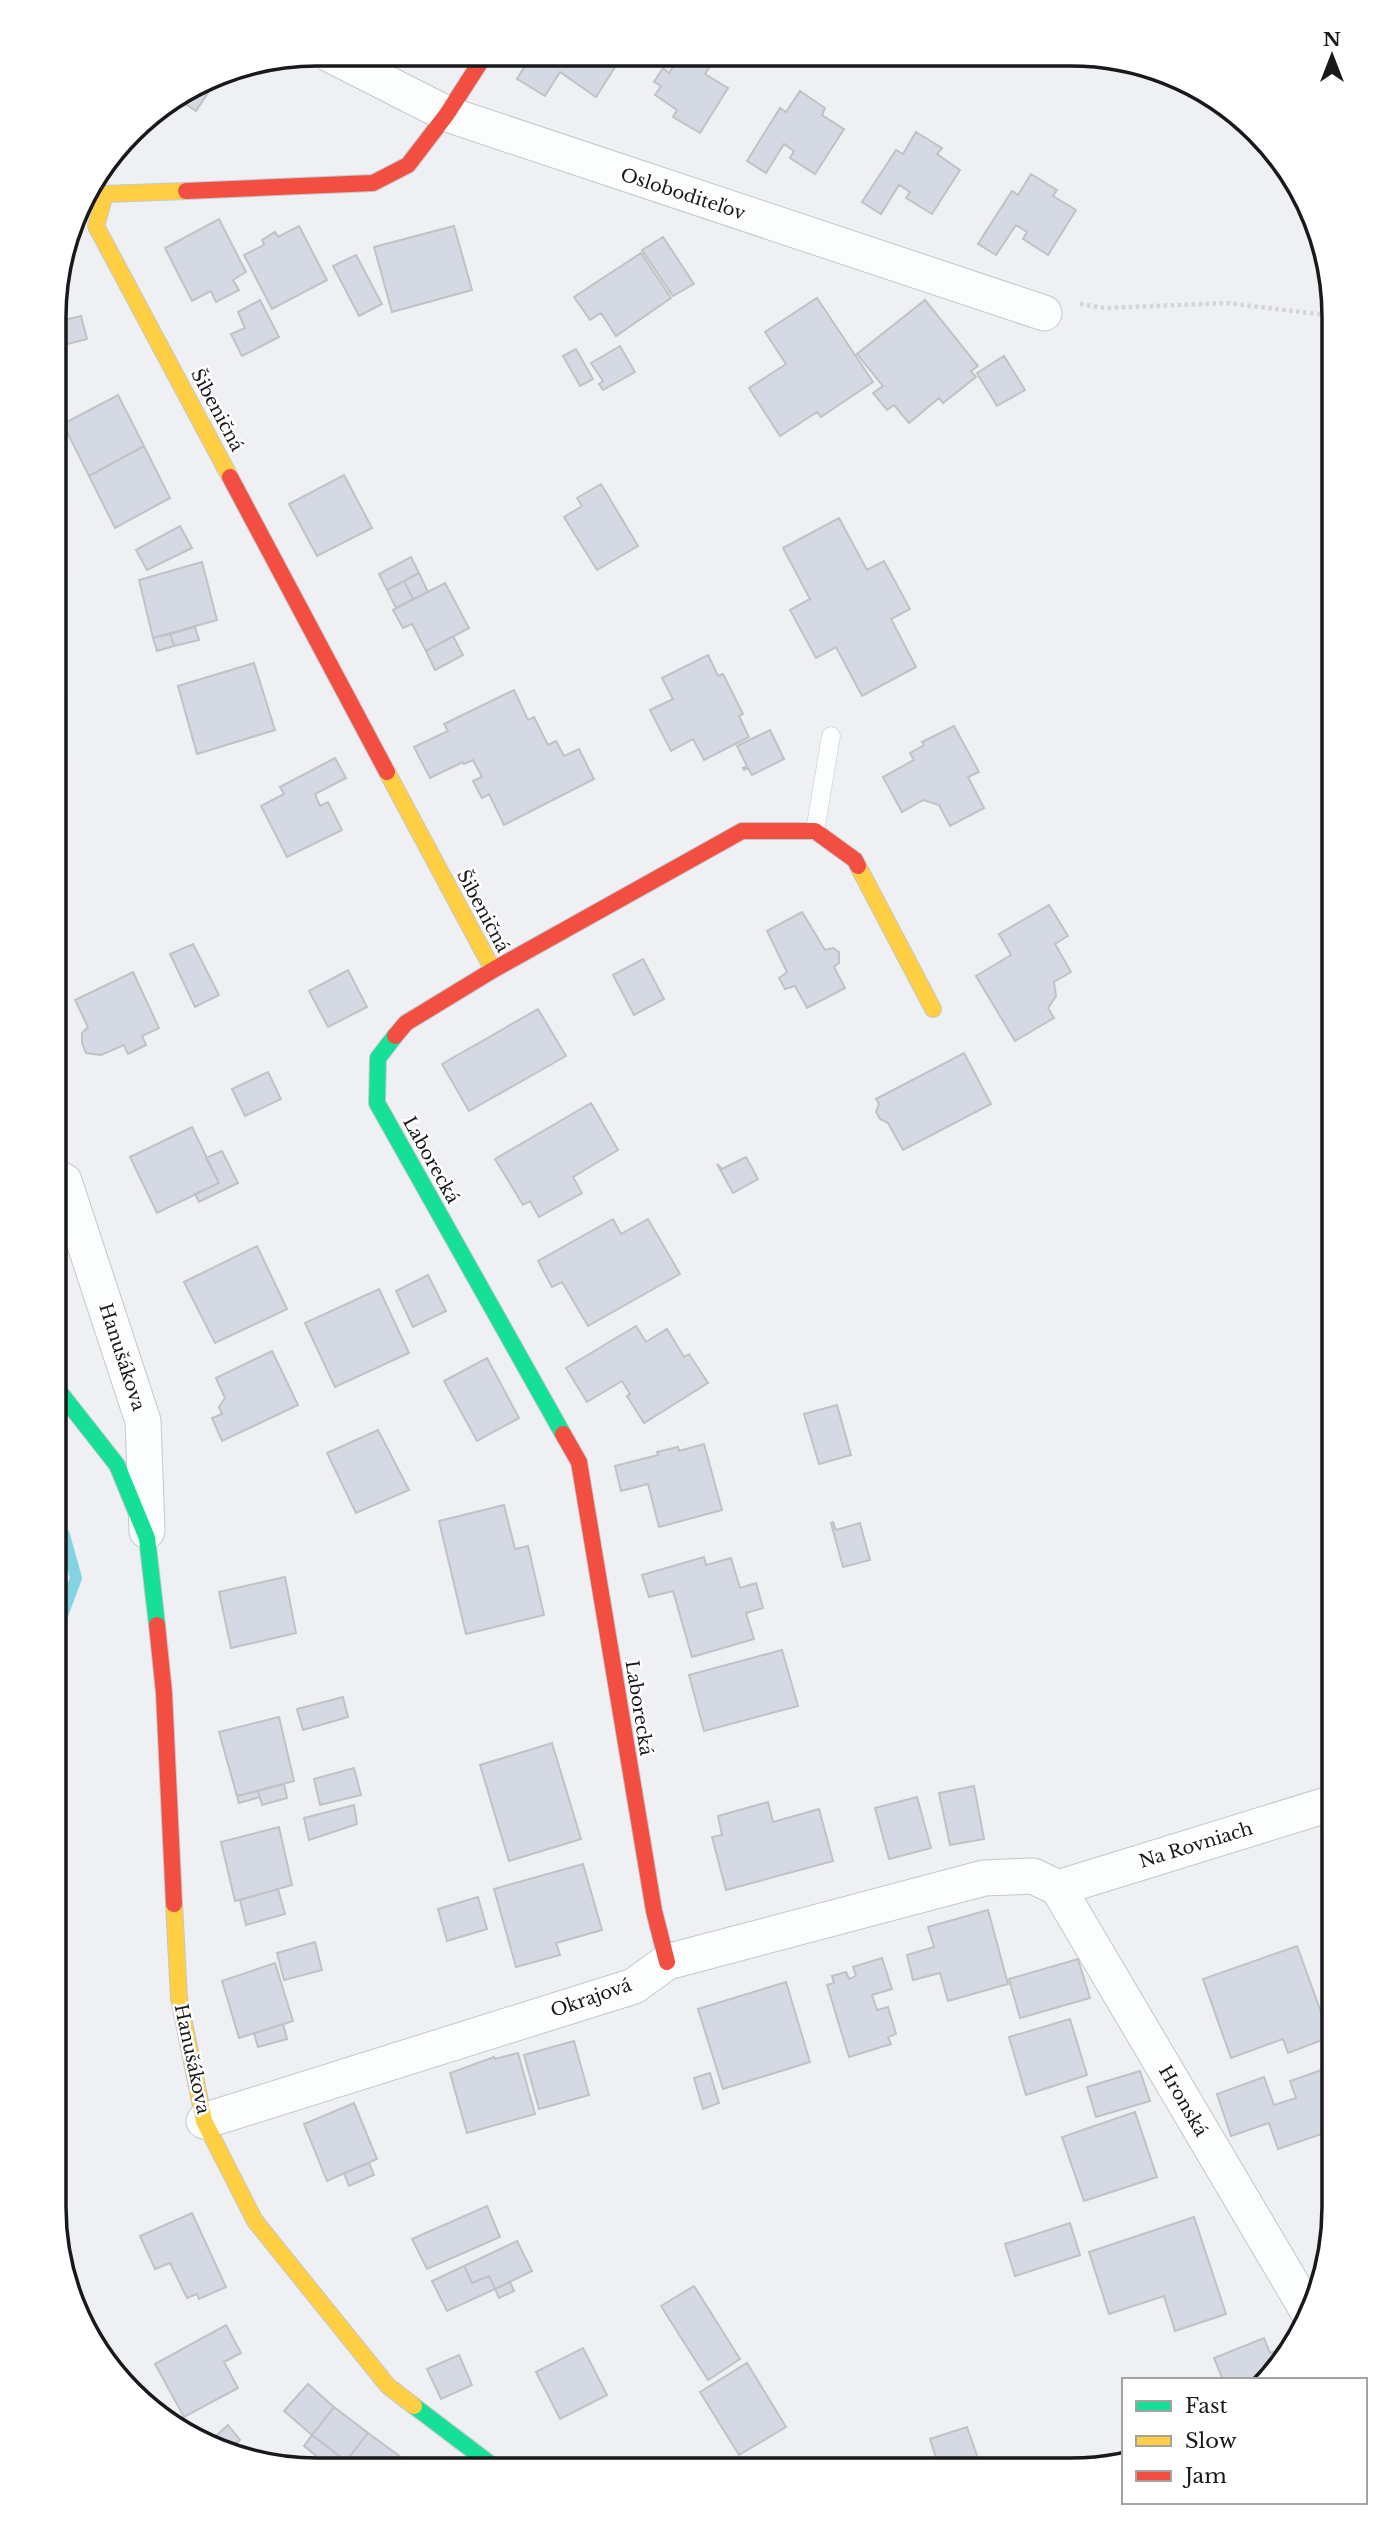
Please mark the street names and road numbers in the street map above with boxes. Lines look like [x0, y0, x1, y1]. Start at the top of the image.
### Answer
street label: Osloboditeľov [618, 163, 748, 225]
street label: Šibeničná [186, 364, 249, 455]
street label: Šibeničná [452, 865, 515, 956]
street label: Laborecká [398, 1113, 464, 1207]
street label: Hanušákova [94, 1300, 150, 1414]
street label: Laborecká [621, 1659, 657, 1757]
street label: Na Rovniach [1137, 1817, 1255, 1873]
street label: Okrajová [548, 1974, 634, 2022]
street label: Hanušákova [170, 2002, 214, 2116]
street label: Hronská [1154, 2062, 1212, 2140]

